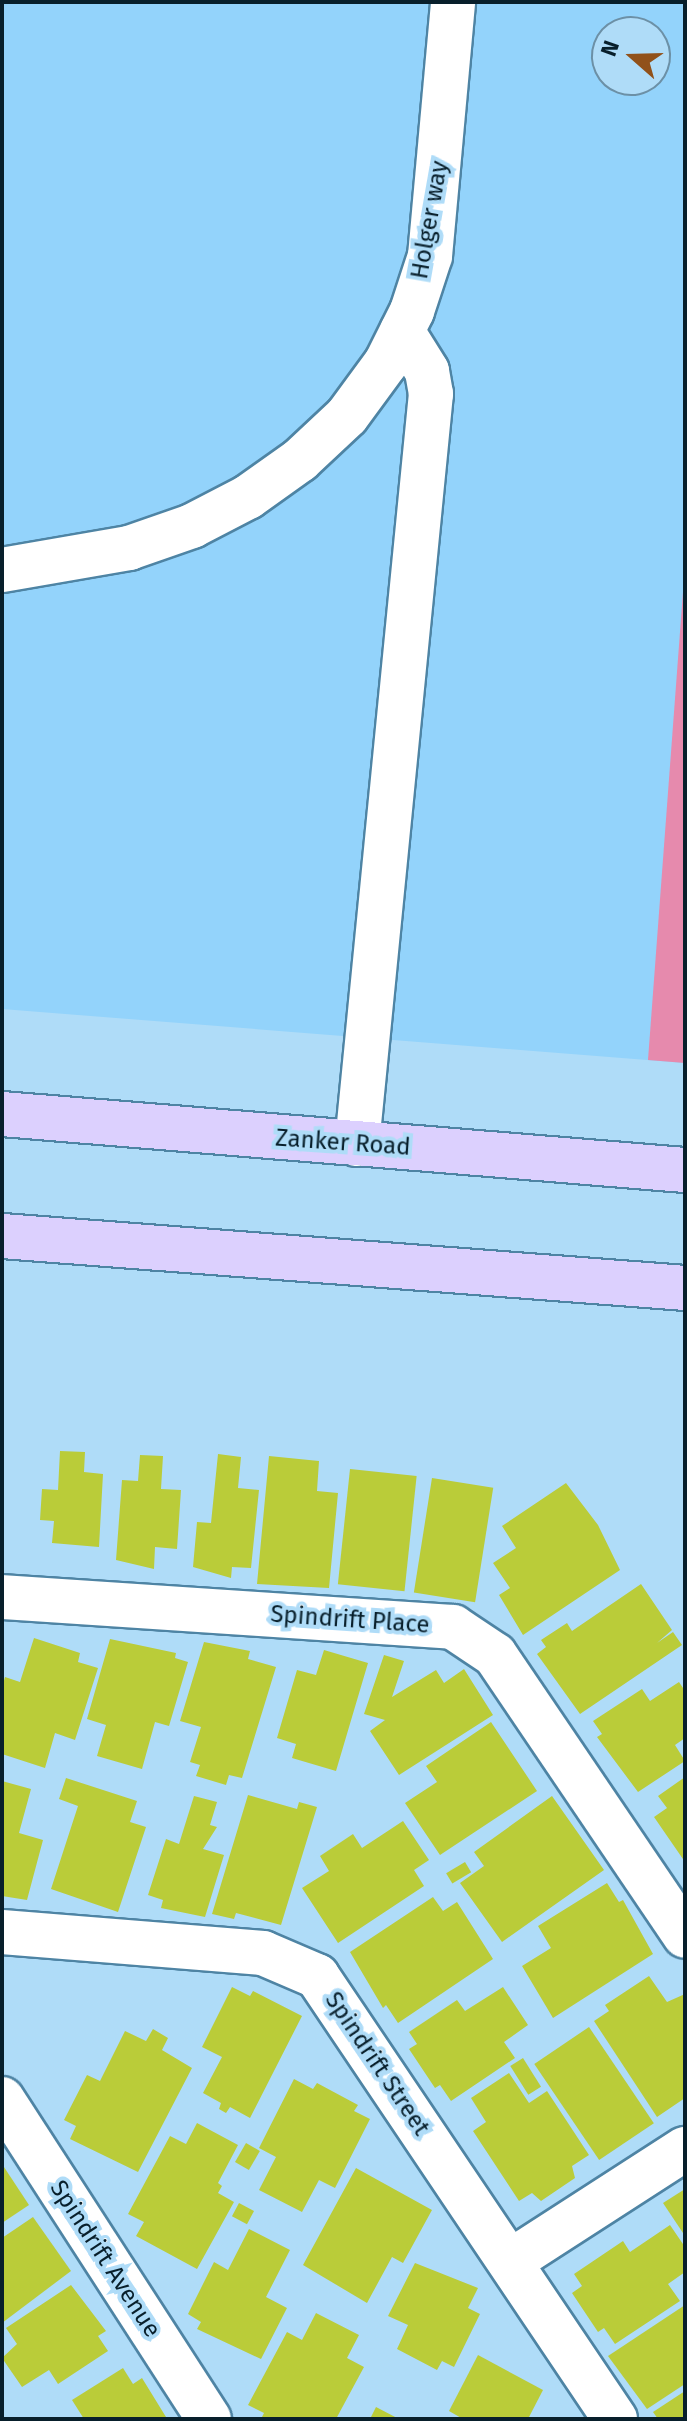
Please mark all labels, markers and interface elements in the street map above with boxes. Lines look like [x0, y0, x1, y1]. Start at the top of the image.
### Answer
north arrow [591, 16, 671, 96]
text: N [595, 37, 625, 60]
street label: Holger way [405, 159, 455, 281]
street label: Zanker Road [274, 1124, 412, 1162]
street label: Spindrift Place [270, 1600, 430, 1640]
street label: Spindrift Street [318, 1987, 436, 2141]
street label: Spindrift Avenue [44, 2175, 166, 2343]

